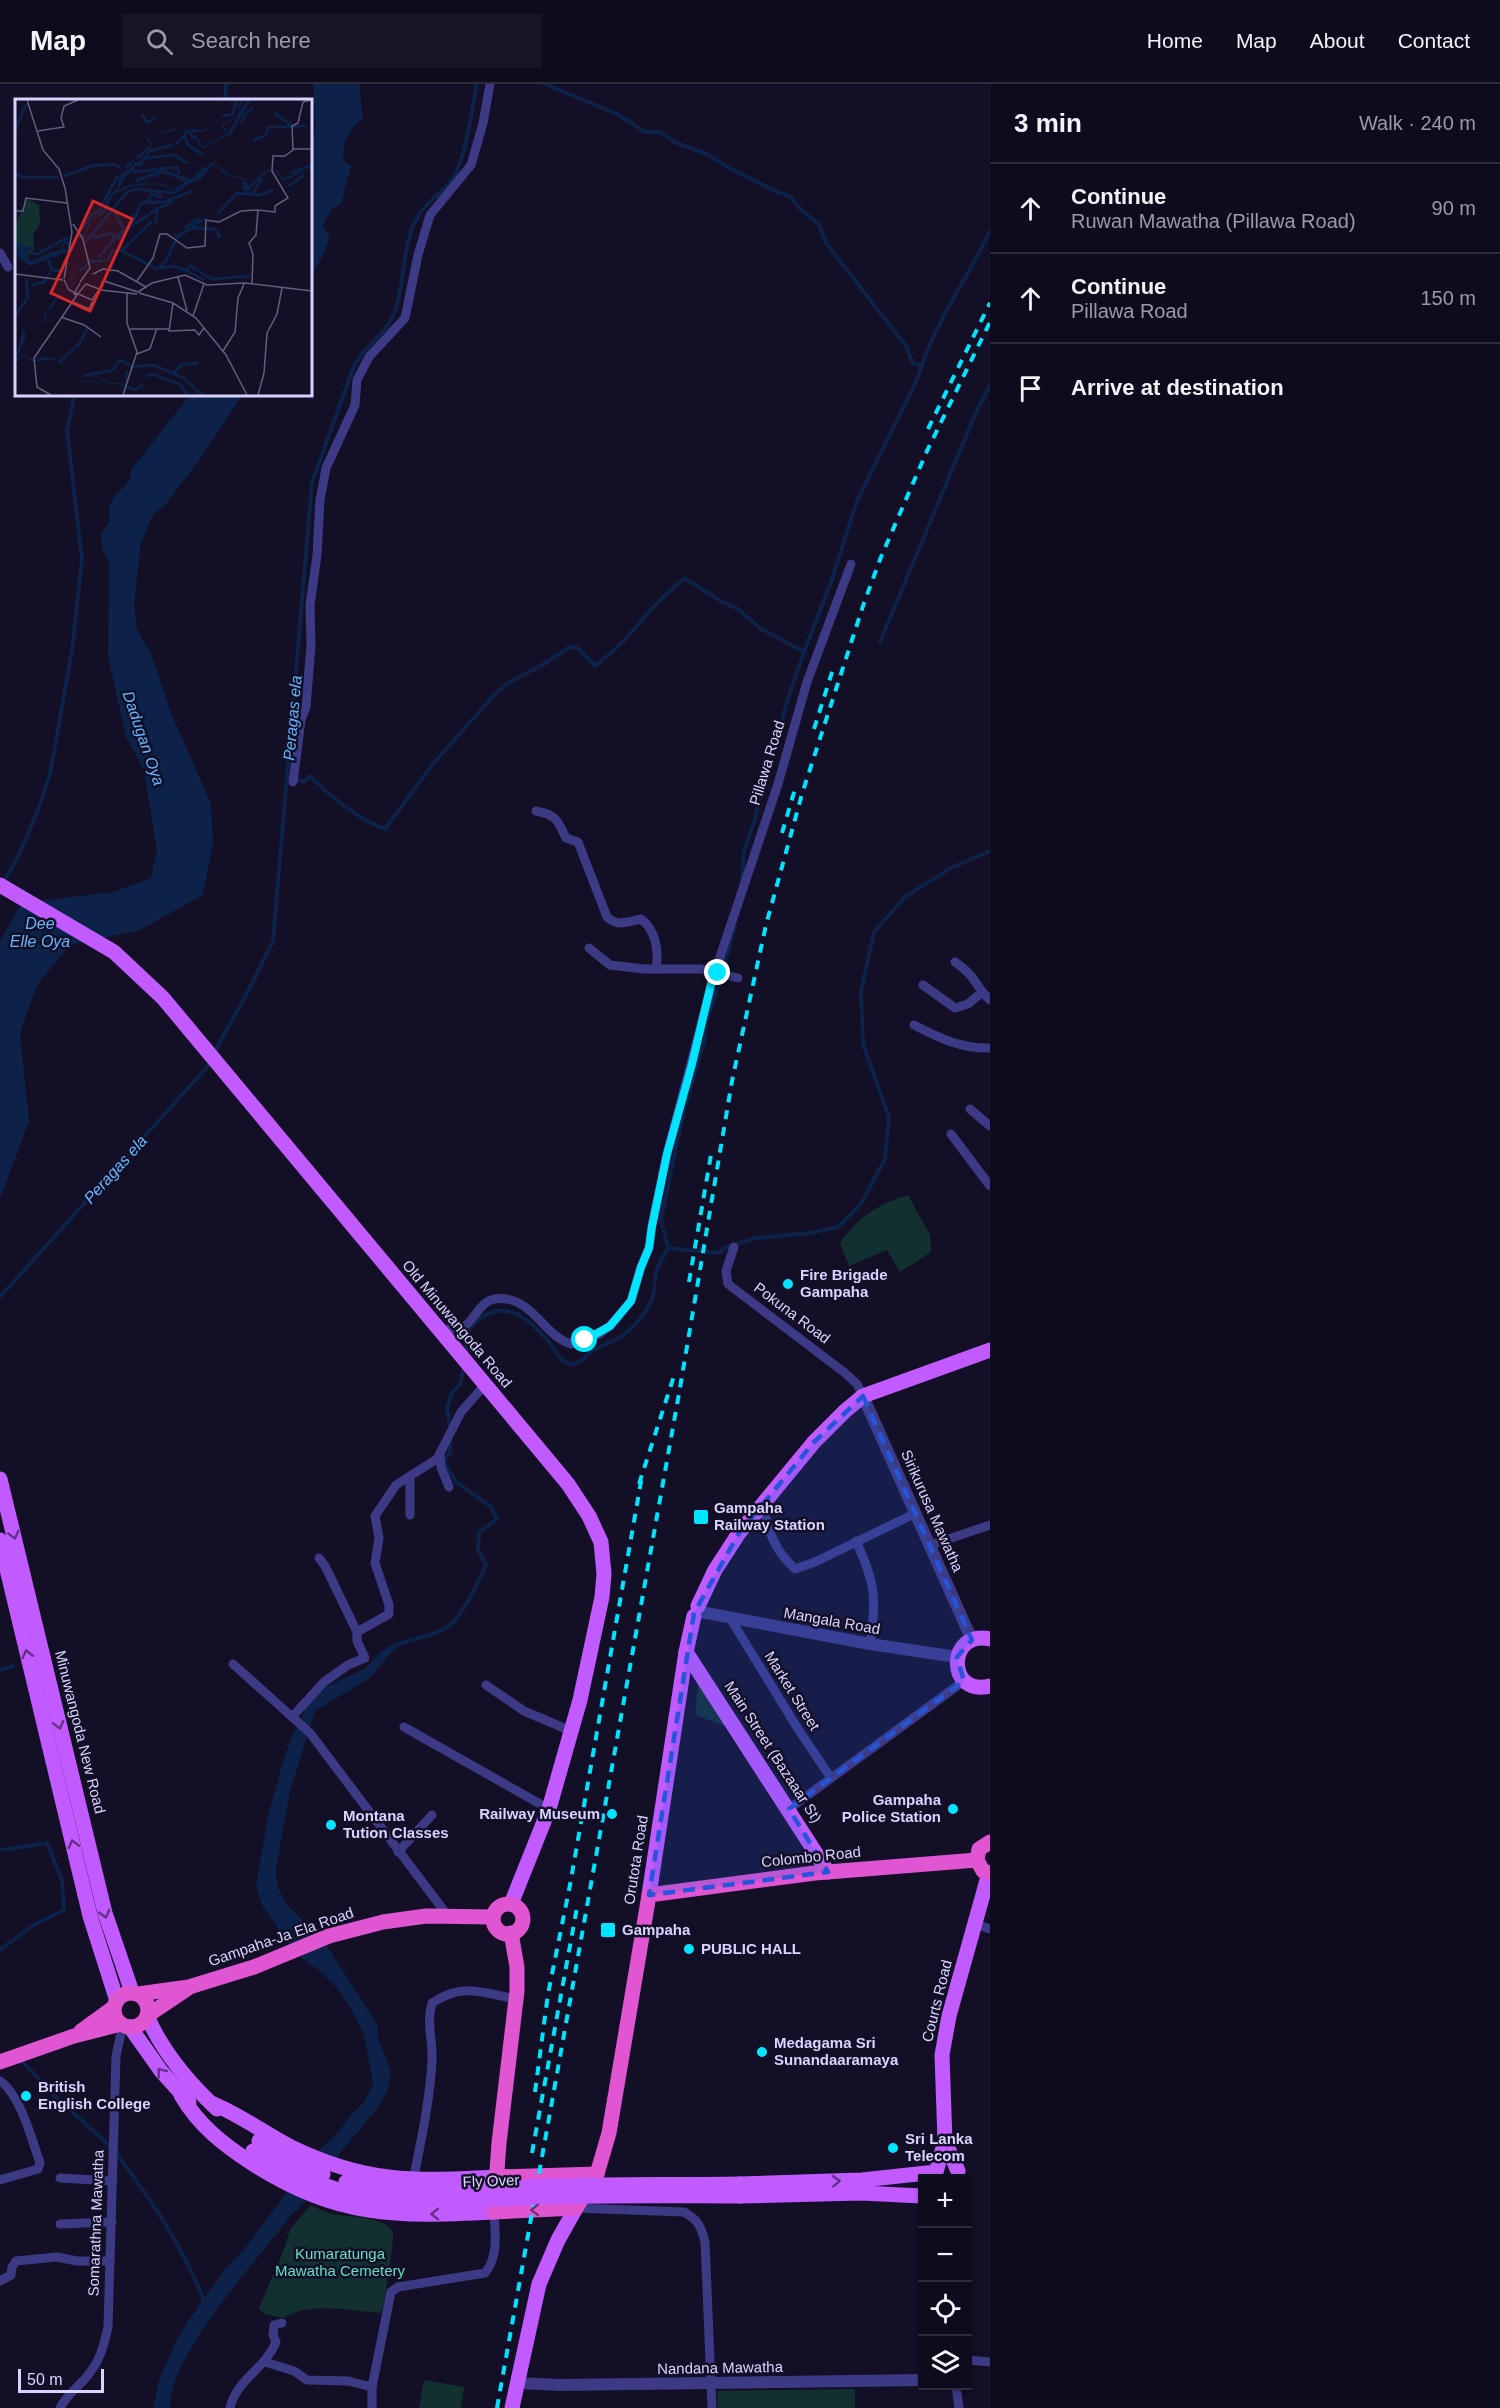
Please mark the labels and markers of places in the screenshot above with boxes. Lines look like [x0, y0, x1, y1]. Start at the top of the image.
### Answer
place label: Fire Brigade Gampaha [800, 1266, 888, 1300]
marker: Fire Brigade Gampaha [781, 1277, 795, 1291]
place label: Gampaha Railway Station [714, 1499, 825, 1533]
marker: Gampaha Railway Station [692, 1508, 710, 1526]
place label: Gampaha Police Station [842, 1791, 942, 1825]
marker: Gampaha Police Station [946, 1802, 960, 1816]
place label: Railway Museum [479, 1805, 600, 1822]
place label: Montana Tution Classes [343, 1807, 449, 1841]
marker: Railway Museum [605, 1807, 619, 1821]
marker: Montana Tution Classes [324, 1818, 338, 1832]
marker: Gampaha [599, 1921, 617, 1939]
place label: Gampaha [622, 1921, 691, 1938]
place label: PUBLIC HALL [701, 1940, 801, 1957]
marker: PUBLIC HALL [682, 1942, 696, 1956]
place label: Medagama Sri Sunandaaramaya [774, 2034, 899, 2068]
marker: Medagama Sri Sunandaaramaya [755, 2045, 769, 2059]
place label: British English College [38, 2078, 151, 2112]
marker: British English College [19, 2089, 33, 2103]
place label: Sri Lanka Telecom [905, 2130, 973, 2164]
marker: Sri Lanka Telecom [886, 2141, 900, 2155]

